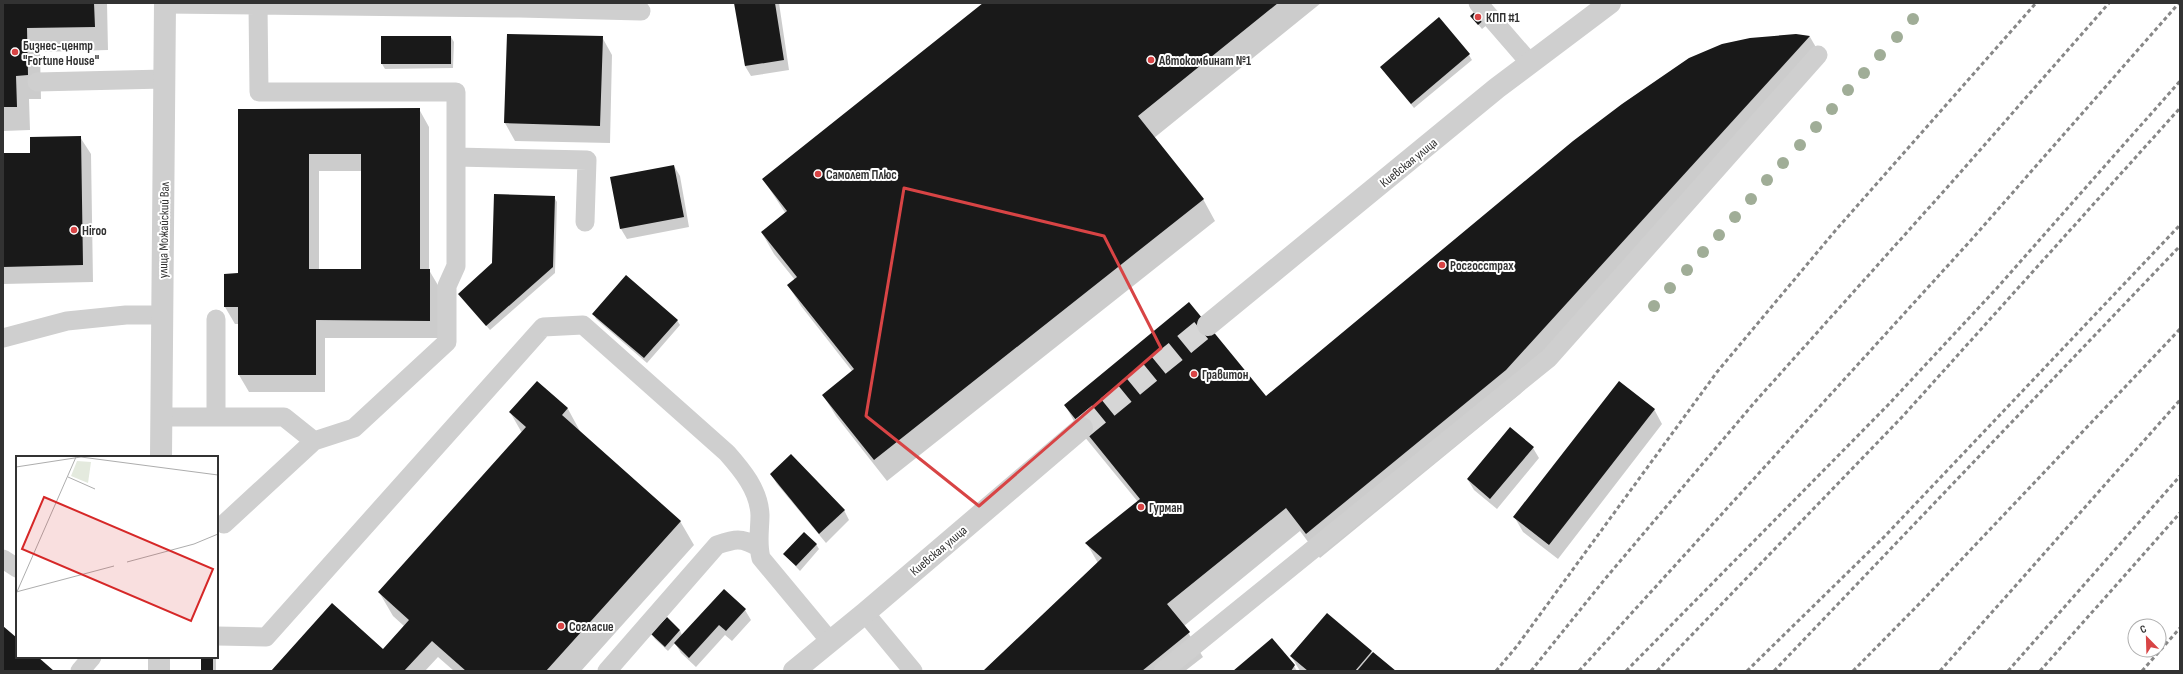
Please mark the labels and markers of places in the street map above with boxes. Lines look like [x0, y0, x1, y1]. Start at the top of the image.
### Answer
place label: КПП #1 [1486, 10, 1520, 26]
marker: КПП #1 [1473, 12, 1483, 22]
place label: Бизнес-центр "Fortune House" [23, 38, 99, 69]
marker: Бизнес-центр "Fortune House" [10, 47, 20, 57]
place label: Автокомбинат №1 [1158, 53, 1251, 69]
marker: Автокомбинат №1 [1146, 55, 1156, 65]
place label: Самолет Плюс [826, 167, 897, 183]
marker: Самолет Плюс [813, 169, 823, 179]
place label: Hiroo [82, 223, 107, 239]
marker: Hiroo [69, 225, 79, 235]
place label: Росгосстрах [1450, 258, 1514, 274]
marker: Росгосстрах [1437, 260, 1447, 270]
place label: Гравитон [1202, 367, 1249, 383]
marker: Гравитон [1189, 369, 1199, 379]
place label: Гурман [1149, 500, 1183, 516]
marker: Гурман [1136, 502, 1146, 512]
place label: Согласие [569, 619, 614, 635]
marker: Согласие [556, 621, 566, 631]

